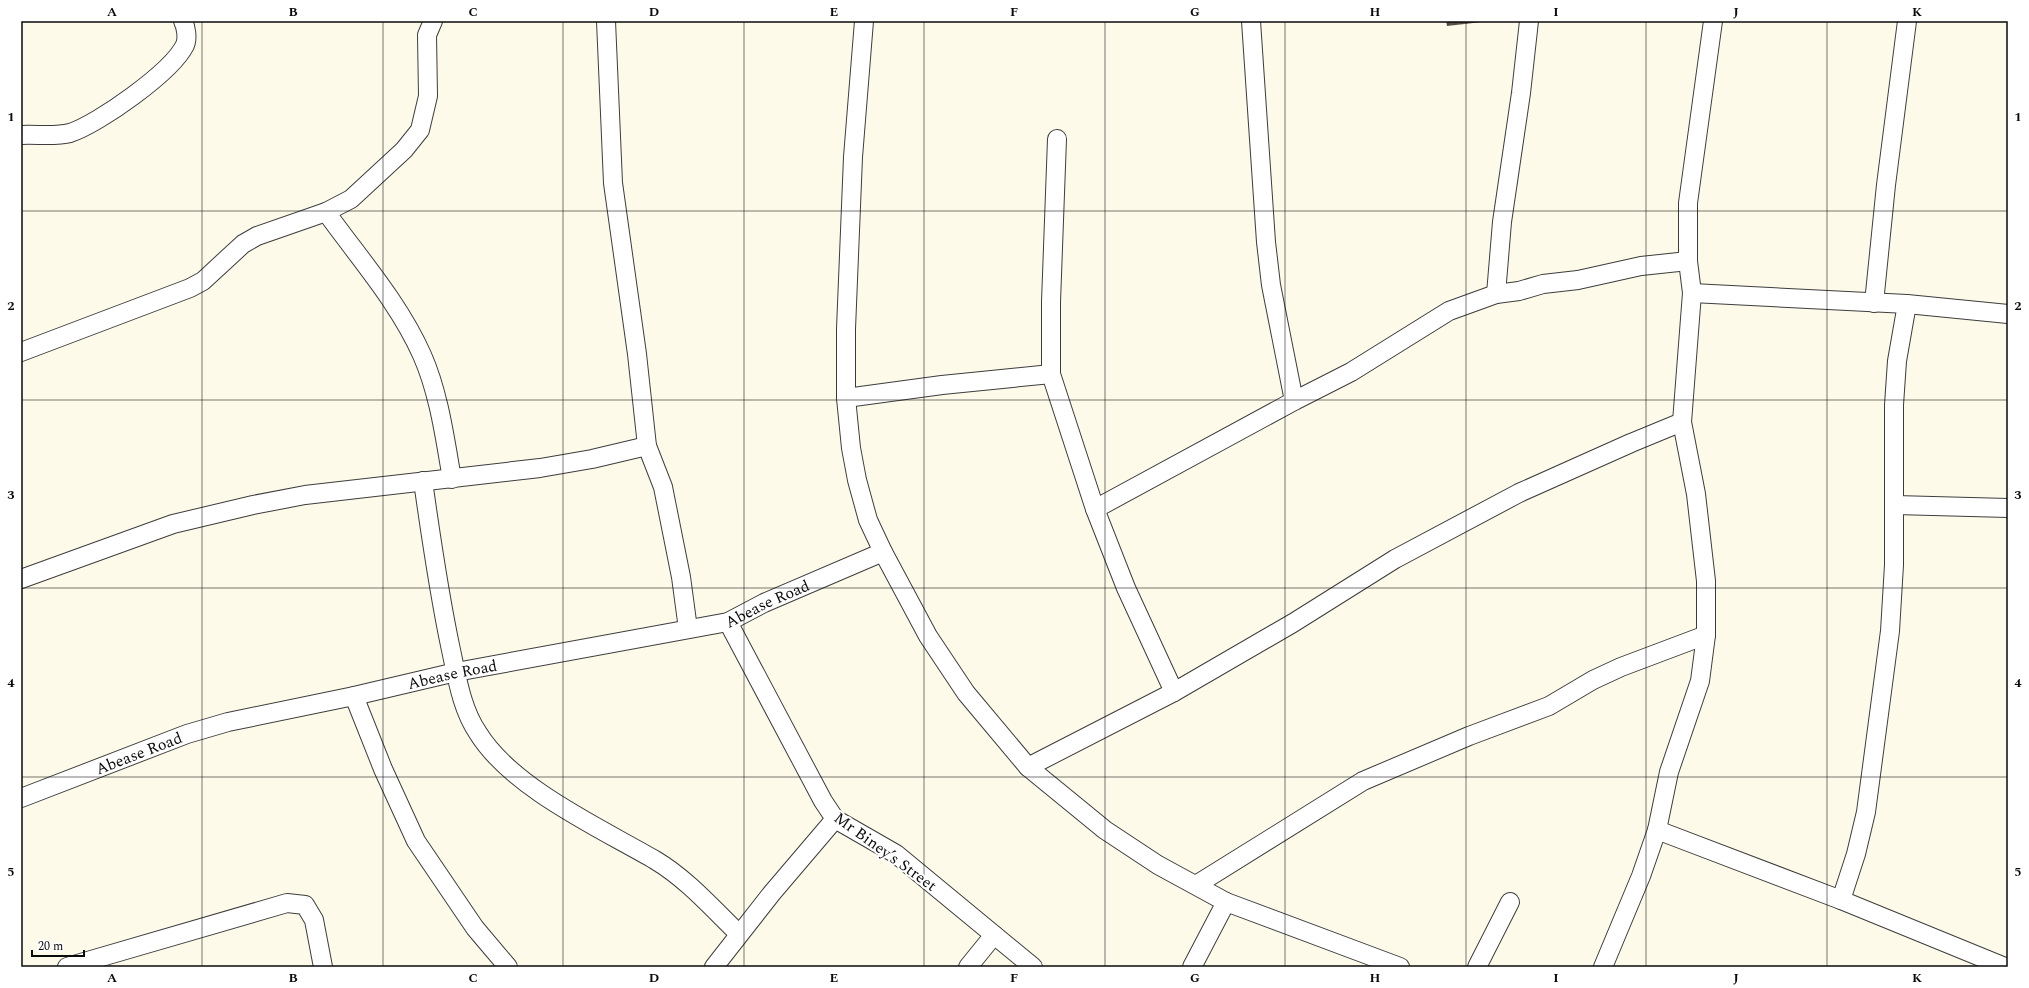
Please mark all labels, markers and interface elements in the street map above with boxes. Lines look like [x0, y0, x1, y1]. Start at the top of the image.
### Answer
text: A [107, 2, 117, 22]
text: B [288, 2, 298, 22]
text: C [468, 2, 478, 22]
text: D [649, 2, 659, 22]
text: E [830, 2, 839, 22]
text: F [1010, 2, 1018, 22]
text: G [1190, 2, 1200, 22]
text: H [1370, 2, 1381, 22]
text: I [1553, 2, 1559, 22]
text: J [1733, 2, 1739, 22]
text: K [1912, 2, 1922, 22]
text: 1 [7, 107, 15, 127]
text: 1 [2014, 107, 2022, 127]
text: 2 [7, 296, 15, 316]
text: 2 [2014, 296, 2022, 316]
text: 3 [7, 485, 15, 505]
text: 3 [2014, 485, 2022, 505]
street label: Abease Road [721, 574, 814, 635]
street label: Abease Road [405, 654, 499, 696]
text: 4 [7, 673, 15, 693]
text: 4 [2014, 673, 2022, 693]
street label: Abease Road [92, 726, 186, 781]
street label: Mr Biney’s Street [829, 806, 942, 898]
text: 5 [7, 862, 15, 882]
text: 5 [2014, 862, 2022, 882]
scale bar [32, 932, 84, 958]
text: 20 m [38, 937, 63, 956]
text: A [107, 968, 117, 988]
text: B [288, 968, 298, 988]
text: C [468, 968, 478, 988]
text: D [649, 968, 659, 988]
text: E [830, 968, 839, 988]
text: F [1010, 968, 1018, 988]
text: G [1190, 968, 1200, 988]
text: H [1370, 968, 1381, 988]
text: I [1553, 968, 1559, 988]
text: J [1733, 968, 1739, 988]
text: K [1912, 968, 1922, 988]

